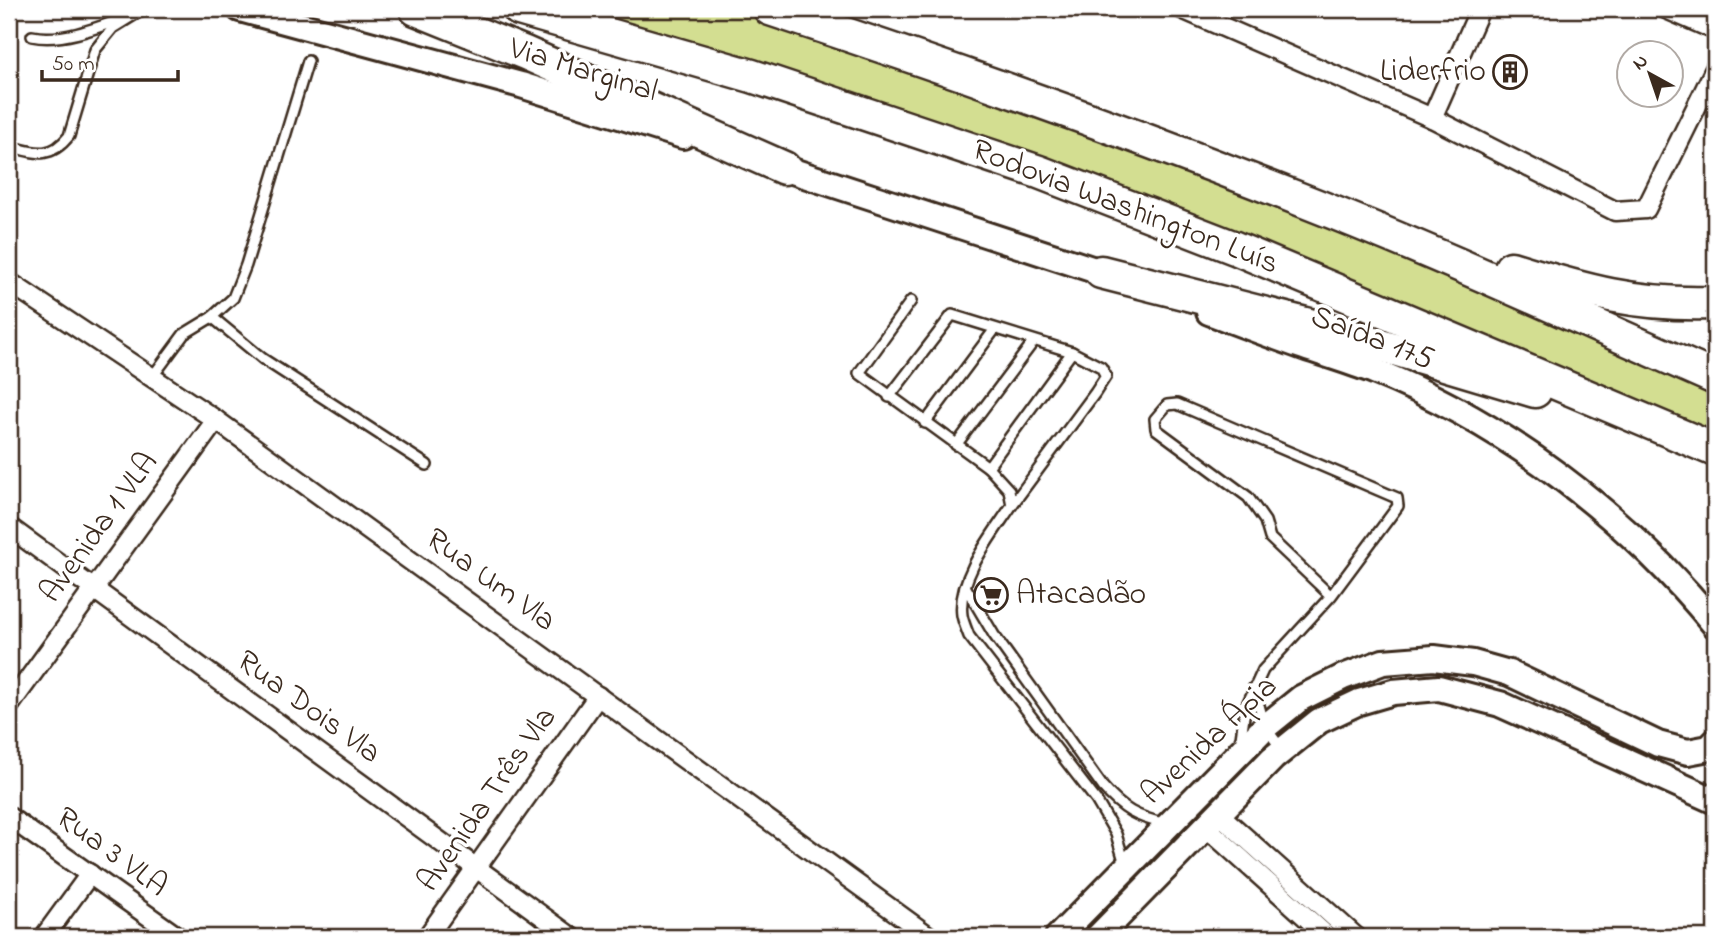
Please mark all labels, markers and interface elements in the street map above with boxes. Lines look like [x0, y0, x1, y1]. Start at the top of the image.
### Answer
street label: Via Marginal [502, 26, 663, 116]
scale bar [42, 38, 178, 82]
north arrow [1616, 38, 1686, 108]
text: N [1627, 48, 1654, 77]
place label: Liderfrio [1380, 49, 1486, 96]
text: 50 m [52, 50, 95, 80]
building icon: Liderfrio [1491, 53, 1529, 91]
street label: Rodovia Washington Luís [965, 128, 1285, 288]
street label: Saída 175 [1304, 294, 1440, 384]
street label: Avenida 1 VLA [29, 443, 171, 613]
street label: Rua Um Vla [415, 517, 565, 645]
place label: Atacadão [1016, 572, 1146, 619]
supermarket icon: Atacadão [972, 576, 1010, 614]
street label: Rua Dois Vla [226, 639, 390, 777]
street label: Avenida Ápia [1131, 665, 1289, 817]
street label: Avenida Três Vla [407, 698, 569, 902]
street label: Rua 3 VLA [45, 796, 177, 910]

